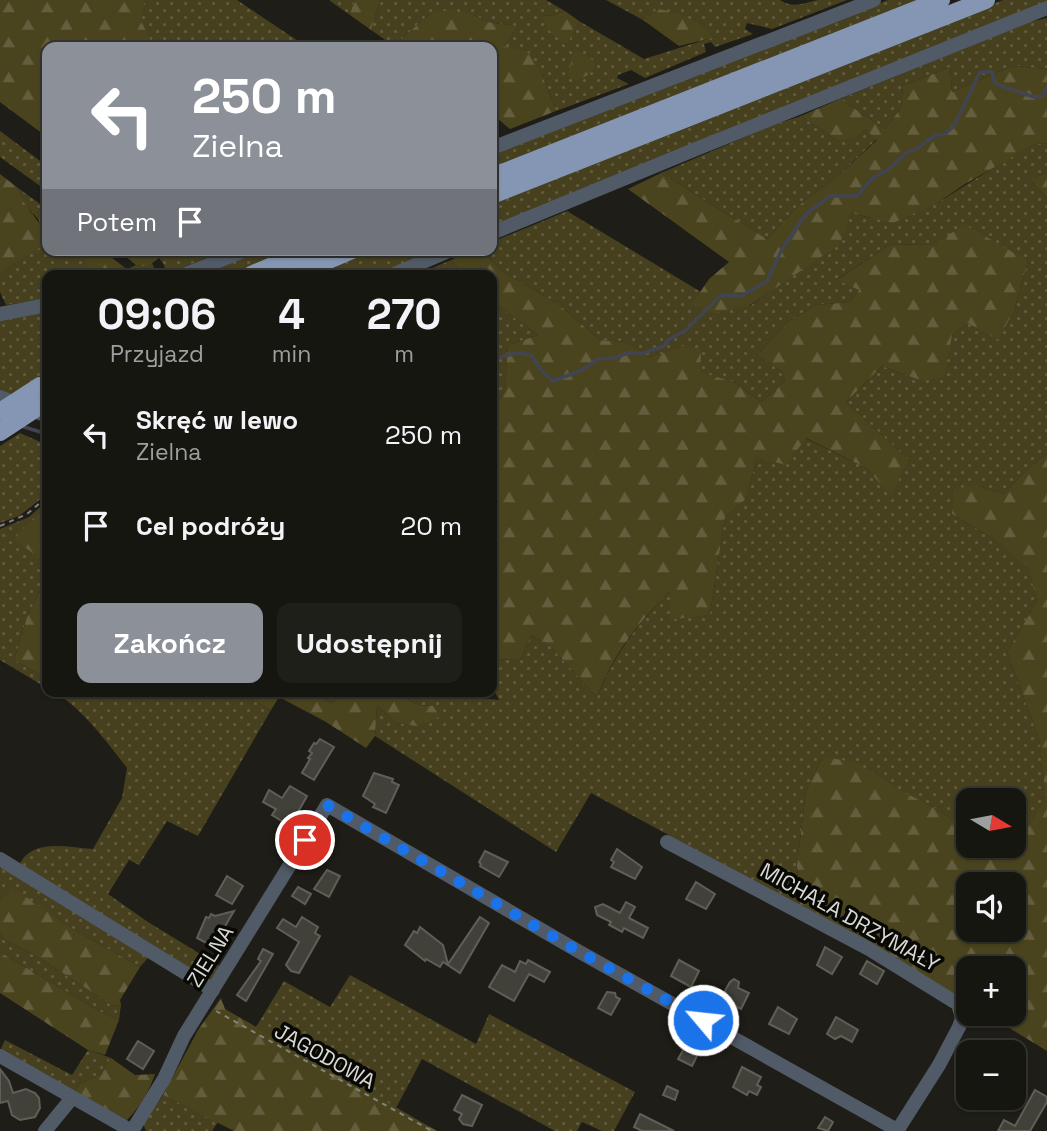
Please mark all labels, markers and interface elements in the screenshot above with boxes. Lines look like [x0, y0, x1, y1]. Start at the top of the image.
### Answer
text: 250 m [192, 65, 337, 127]
icon: left [77, 70, 168, 161]
text: Zielna [192, 126, 283, 166]
icon: arrive [171, 203, 209, 241]
text: Potem [77, 205, 157, 239]
text: 09:06 [97, 288, 216, 341]
text: 4 [278, 288, 305, 341]
text: 270 [367, 288, 442, 341]
text: Przyjazd [110, 339, 204, 369]
text: min [272, 339, 311, 369]
text: m [394, 339, 414, 369]
text: Skręć w lewo [136, 403, 298, 437]
icon: left [77, 416, 115, 454]
text: 250 m [385, 418, 462, 452]
text: Zielna [136, 437, 201, 467]
icon: arrive [77, 507, 115, 545]
text: Cel podróży [136, 509, 285, 543]
text: 20 m [401, 509, 462, 543]
button: Zakończ [77, 603, 263, 683]
button: Udostępnij [277, 603, 462, 683]
north arrow [956, 788, 1026, 858]
map controls [956, 788, 1026, 1110]
pin [275, 810, 335, 870]
icon: arrive [286, 821, 324, 859]
street label: MICHAŁA DRZYMAŁY [756, 856, 945, 978]
button: sound [956, 872, 1026, 942]
street label: ZIELNA [181, 920, 239, 992]
button: + [956, 956, 1026, 1026]
position arrow [666, 983, 740, 1057]
street label: JAGODOWA [270, 1017, 380, 1095]
button: − [956, 1040, 1026, 1110]

